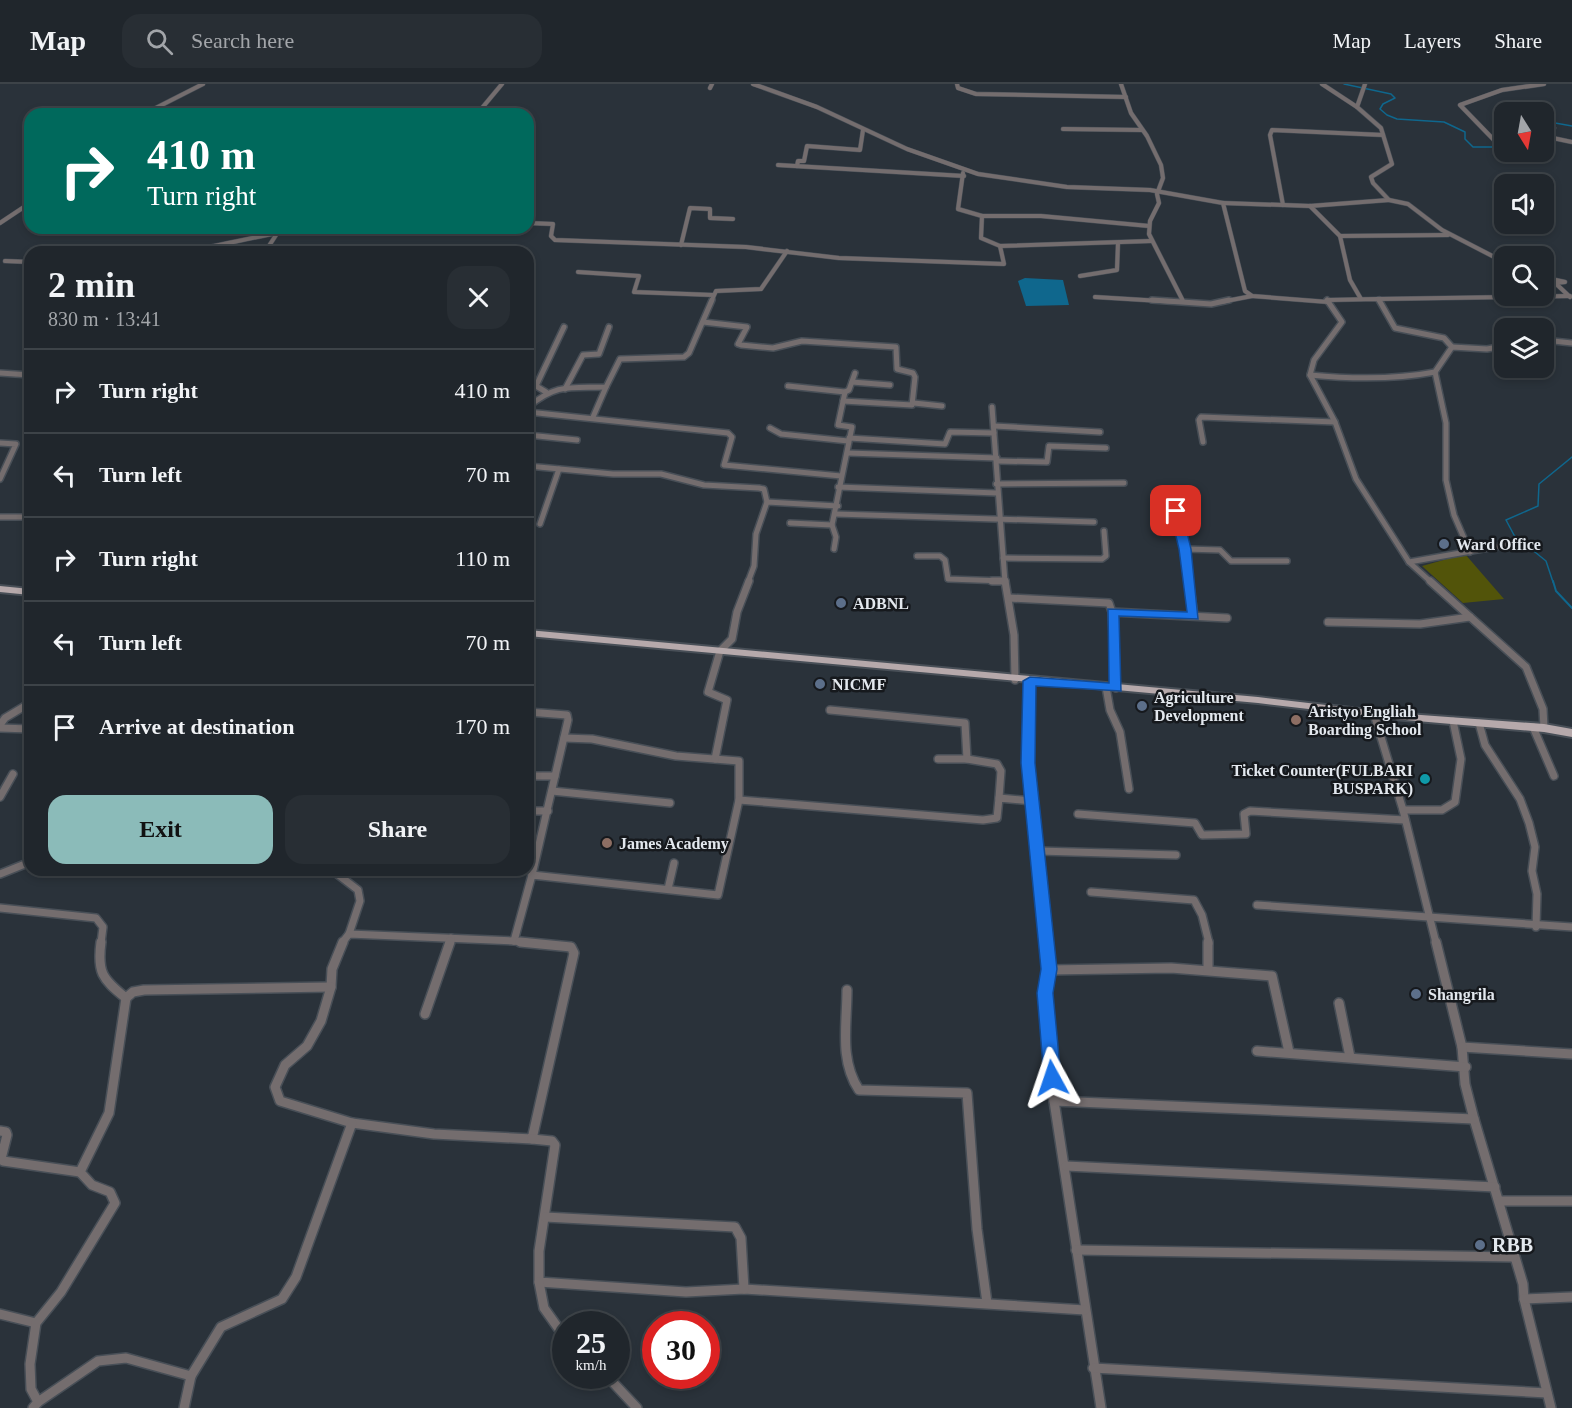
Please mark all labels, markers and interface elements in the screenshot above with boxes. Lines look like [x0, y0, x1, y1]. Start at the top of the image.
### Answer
search box [122, 14, 542, 68]
text: Map [30, 25, 86, 56]
icon: search [143, 25, 176, 58]
text: Search here [191, 28, 294, 53]
text: Map [1333, 29, 1371, 53]
text: Layers [1404, 29, 1461, 53]
text: Share [1494, 29, 1542, 53]
north arrow [1494, 102, 1554, 162]
map controls [1494, 102, 1554, 378]
icon: right [48, 132, 126, 210]
text: 410 m [147, 132, 256, 178]
button: sound [1494, 174, 1554, 234]
text: Turn right [147, 181, 256, 211]
button: search [1494, 246, 1554, 306]
text: 2 min [48, 265, 135, 305]
button: close [447, 266, 510, 329]
text: 830 m · 13:41 [48, 308, 161, 330]
button: layers [1494, 318, 1554, 378]
icon: right [48, 375, 81, 408]
text: Turn right [99, 378, 198, 403]
text: 410 m [454, 378, 510, 403]
icon: left [48, 459, 81, 492]
text: Turn left [99, 462, 182, 487]
text: 70 m [465, 462, 510, 487]
pin [1150, 485, 1201, 536]
icon: arrive [1159, 494, 1192, 527]
place label: Ward Office [1456, 536, 1541, 553]
marker: Ward Office [1437, 537, 1451, 551]
icon: right [48, 543, 81, 576]
text: Turn right [99, 546, 198, 571]
text: 110 m [455, 546, 510, 571]
place label: ADBNL [853, 595, 909, 612]
marker: ADBNL [834, 596, 848, 610]
icon: left [48, 627, 81, 660]
text: Turn left [99, 630, 182, 655]
text: 70 m [465, 630, 510, 655]
place label: NICMF [832, 676, 886, 693]
marker: NICMF [813, 677, 827, 691]
place label: Agriculture Development [1154, 689, 1244, 725]
marker: Agriculture Development [1135, 699, 1149, 713]
place label: Aristyo Engliah Boarding School [1308, 703, 1422, 739]
icon: arrive [48, 711, 81, 744]
marker: Aristyo Engliah Boarding School [1289, 713, 1303, 727]
text: Arrive at destination [99, 714, 295, 739]
text: 170 m [454, 714, 510, 739]
place label: Ticket Counter(FULBARI BUSPARK) [1232, 762, 1413, 798]
marker: Ticket Counter(FULBARI BUSPARK) [1418, 772, 1432, 786]
button: Exit [48, 795, 273, 864]
button: Share [285, 795, 510, 864]
place label: James Academy [619, 835, 729, 853]
marker: James Academy [600, 836, 614, 850]
place label: Shangrila [1428, 986, 1495, 1004]
marker: Shangrila [1409, 987, 1423, 1001]
position arrow [1020, 1046, 1084, 1110]
place label: RBB [1492, 1234, 1533, 1256]
marker: RBB [1473, 1238, 1487, 1252]
speed limit sign: 30 [642, 1311, 720, 1389]
text: 25 [576, 1326, 606, 1359]
text: km/h [576, 1357, 606, 1373]

